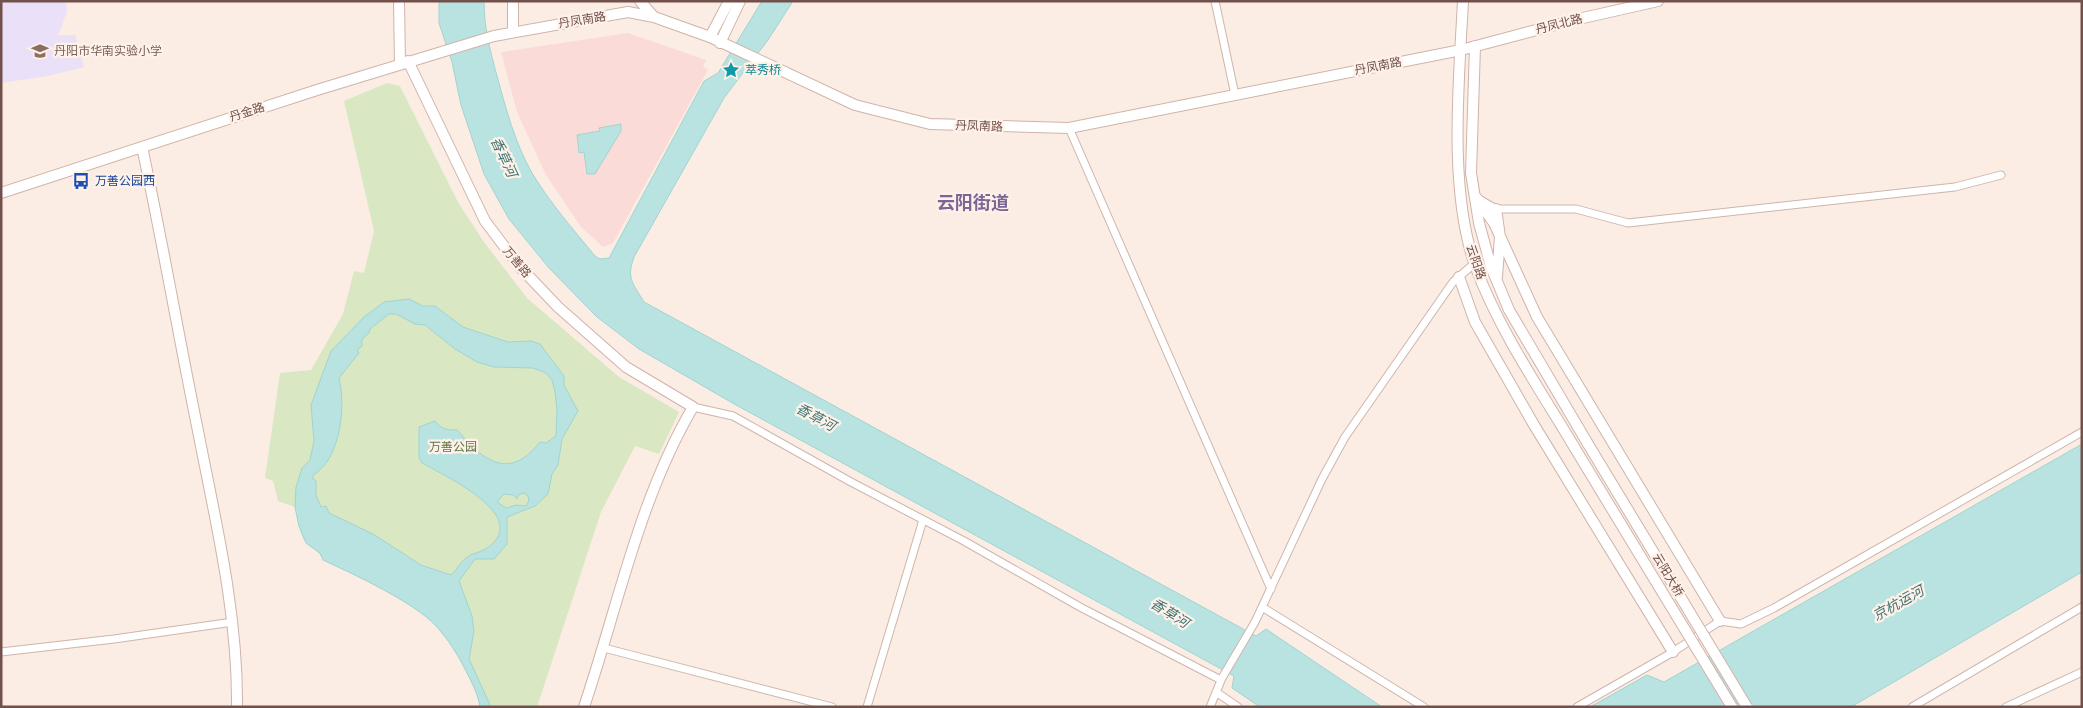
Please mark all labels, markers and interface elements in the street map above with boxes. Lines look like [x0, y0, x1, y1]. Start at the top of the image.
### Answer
street label: 丹凤南路 [557, 9, 607, 31]
street label: 丹凤北路 [1534, 11, 1584, 37]
school or university icon: 丹阳市华南实验小学 [30, 41, 50, 61]
place label: 丹阳市华南实验小学 [54, 44, 162, 58]
street label: 丹凤南路 [1353, 55, 1403, 77]
place icon: 萃秀桥 [721, 60, 741, 80]
place label: 萃秀桥 [745, 63, 781, 77]
street label: 丹金路 [228, 100, 266, 124]
street label: 丹凤南路 [955, 118, 1003, 134]
water label: 香草河 [488, 135, 521, 182]
bus stop icon: 万善公园西 [71, 171, 91, 191]
place label: 万善公园西 [95, 174, 155, 188]
district label: 云阳街道 [937, 192, 1009, 213]
street label: 云阳路 [1464, 243, 1488, 281]
street label: 万善路 [500, 244, 534, 280]
water label: 香草河 [794, 400, 841, 435]
park label: 万善公园 [429, 440, 477, 454]
street label: 云阳大桥 [1650, 551, 1686, 599]
water label: 京杭运河 [1870, 581, 1929, 624]
water label: 香草河 [1148, 595, 1195, 633]

